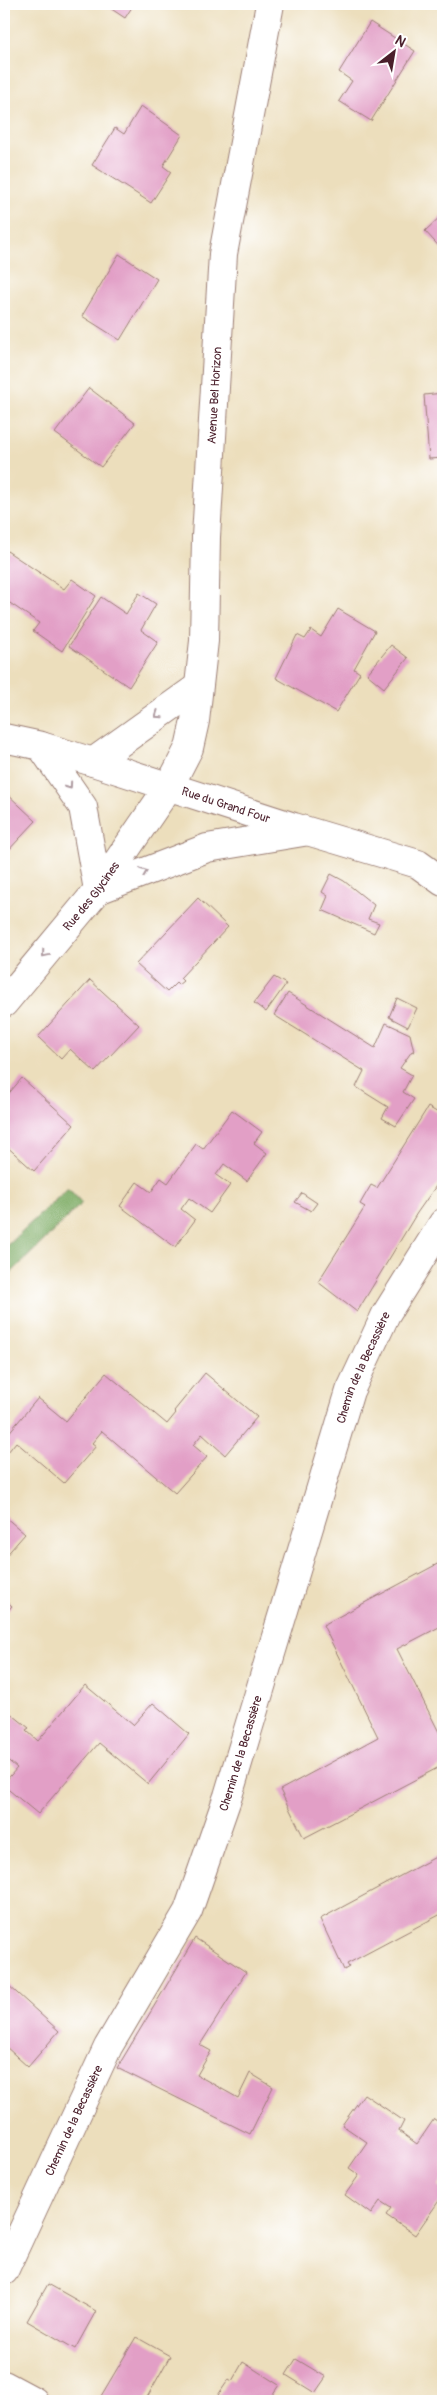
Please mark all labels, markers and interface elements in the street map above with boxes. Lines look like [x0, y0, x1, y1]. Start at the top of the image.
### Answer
north arrow [370, 28, 420, 78]
text: N [392, 32, 409, 51]
street label: Avenue Bel Horizon [205, 346, 225, 445]
one-way arrow [154, 709, 164, 718]
one-way arrow [63, 780, 72, 790]
street label: Rue du Grand Four [180, 784, 273, 827]
street label: Rue des Glycines [60, 858, 123, 934]
one-way arrow [139, 868, 148, 878]
one-way arrow [42, 948, 50, 957]
street label: Chemin de la Becassière [334, 1309, 394, 1425]
street label: Chemin de la Becassière [216, 1694, 266, 1813]
street label: Chemin de la Becassière [42, 2063, 107, 2178]

